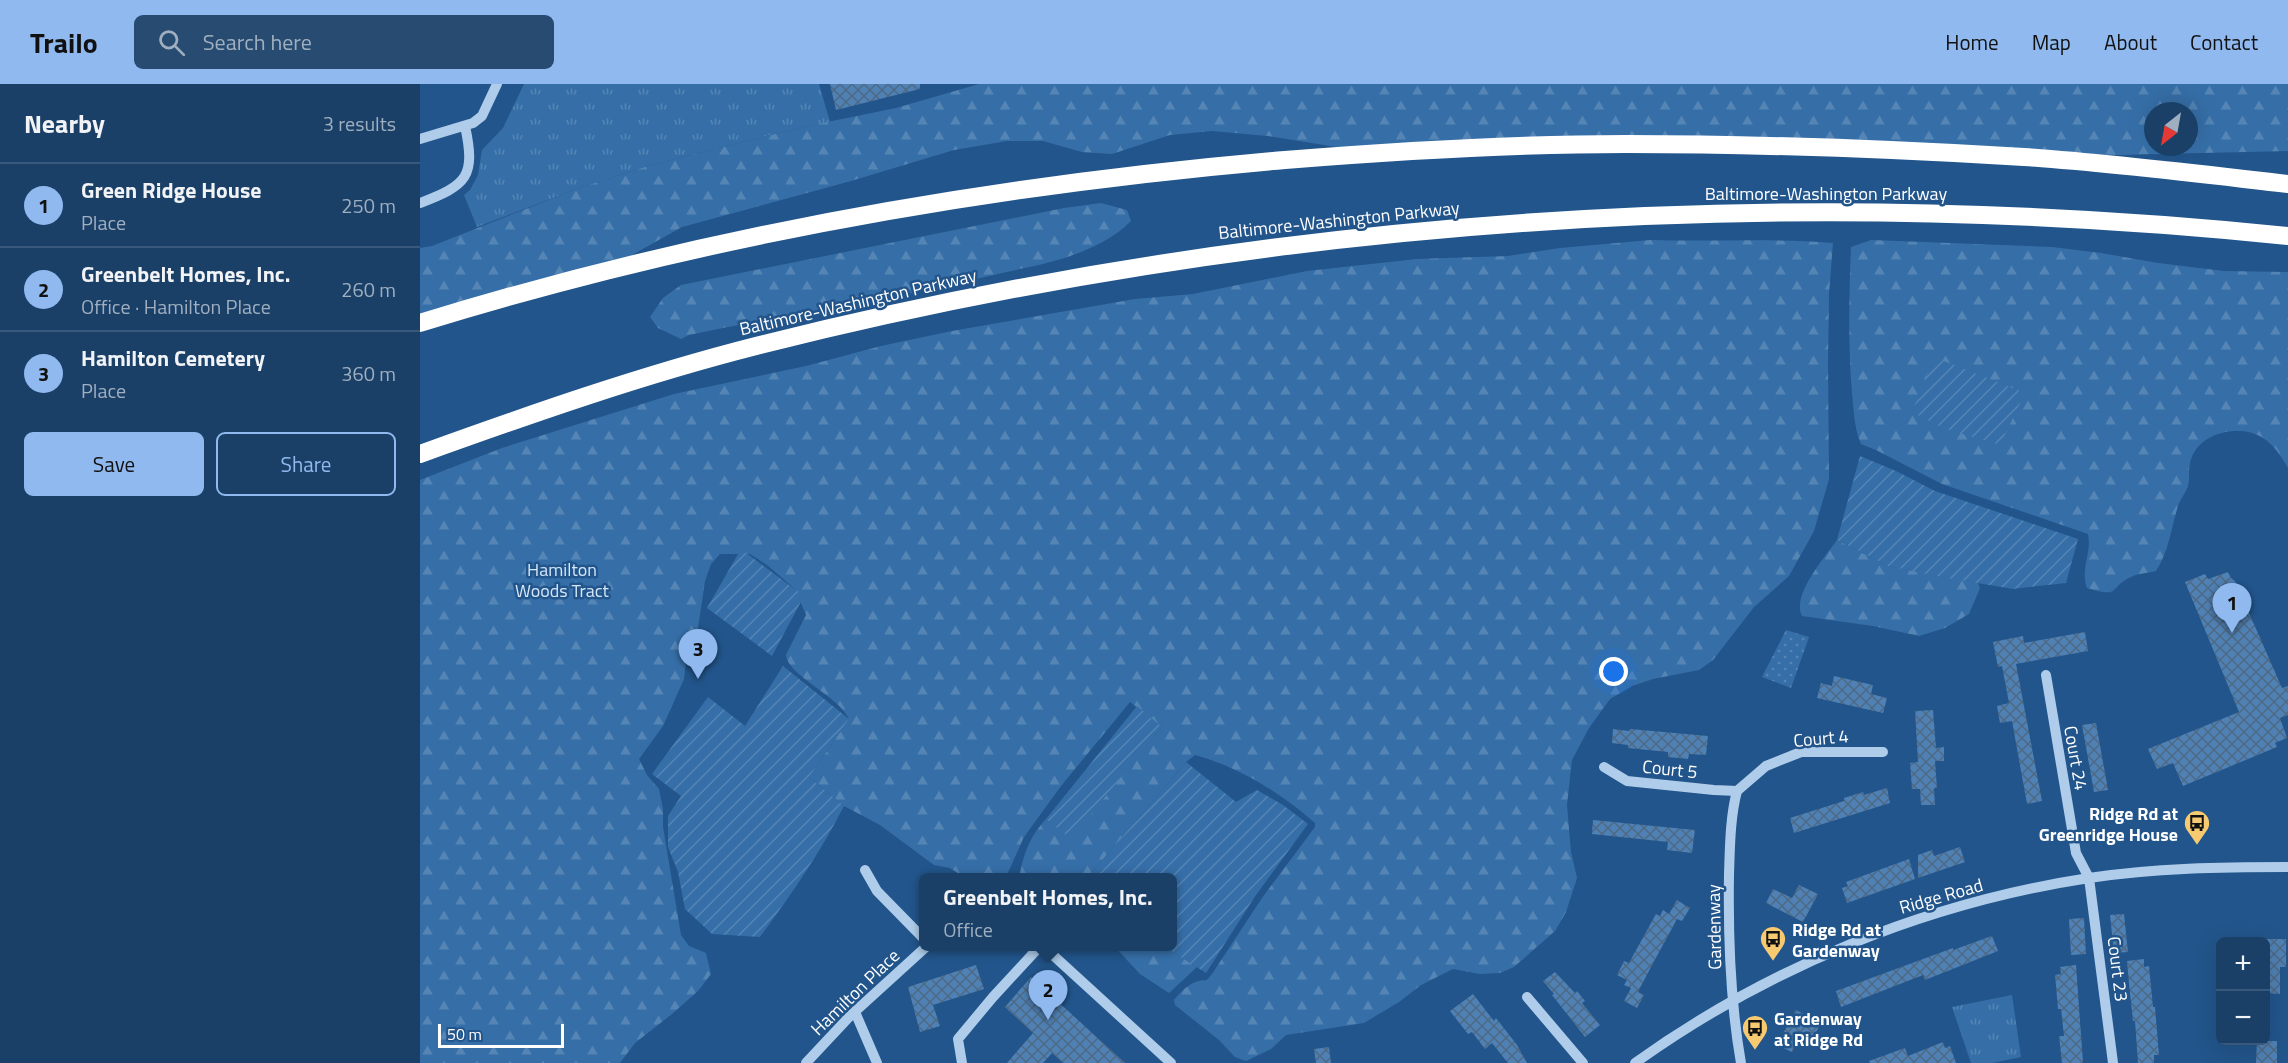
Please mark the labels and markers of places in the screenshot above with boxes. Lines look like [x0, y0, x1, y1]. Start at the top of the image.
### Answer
pin: 1 [2212, 584, 2252, 633]
pin: 3 [678, 630, 718, 679]
place label: Ridge Rd at Greenridge House [2039, 800, 2178, 848]
bus stop icon: Ridge Rd at Greenridge House [2182, 808, 2212, 846]
place label: Ridge Rd at Gardenway [1792, 916, 1882, 964]
bus stop icon: Ridge Rd at Gardenway [1758, 924, 1788, 962]
pin: 2 [1028, 970, 1068, 1020]
place label: Gardenway at Ridge Rd [1774, 1005, 1863, 1053]
bus stop icon: Gardenway at Ridge Rd [1740, 1013, 1770, 1051]

